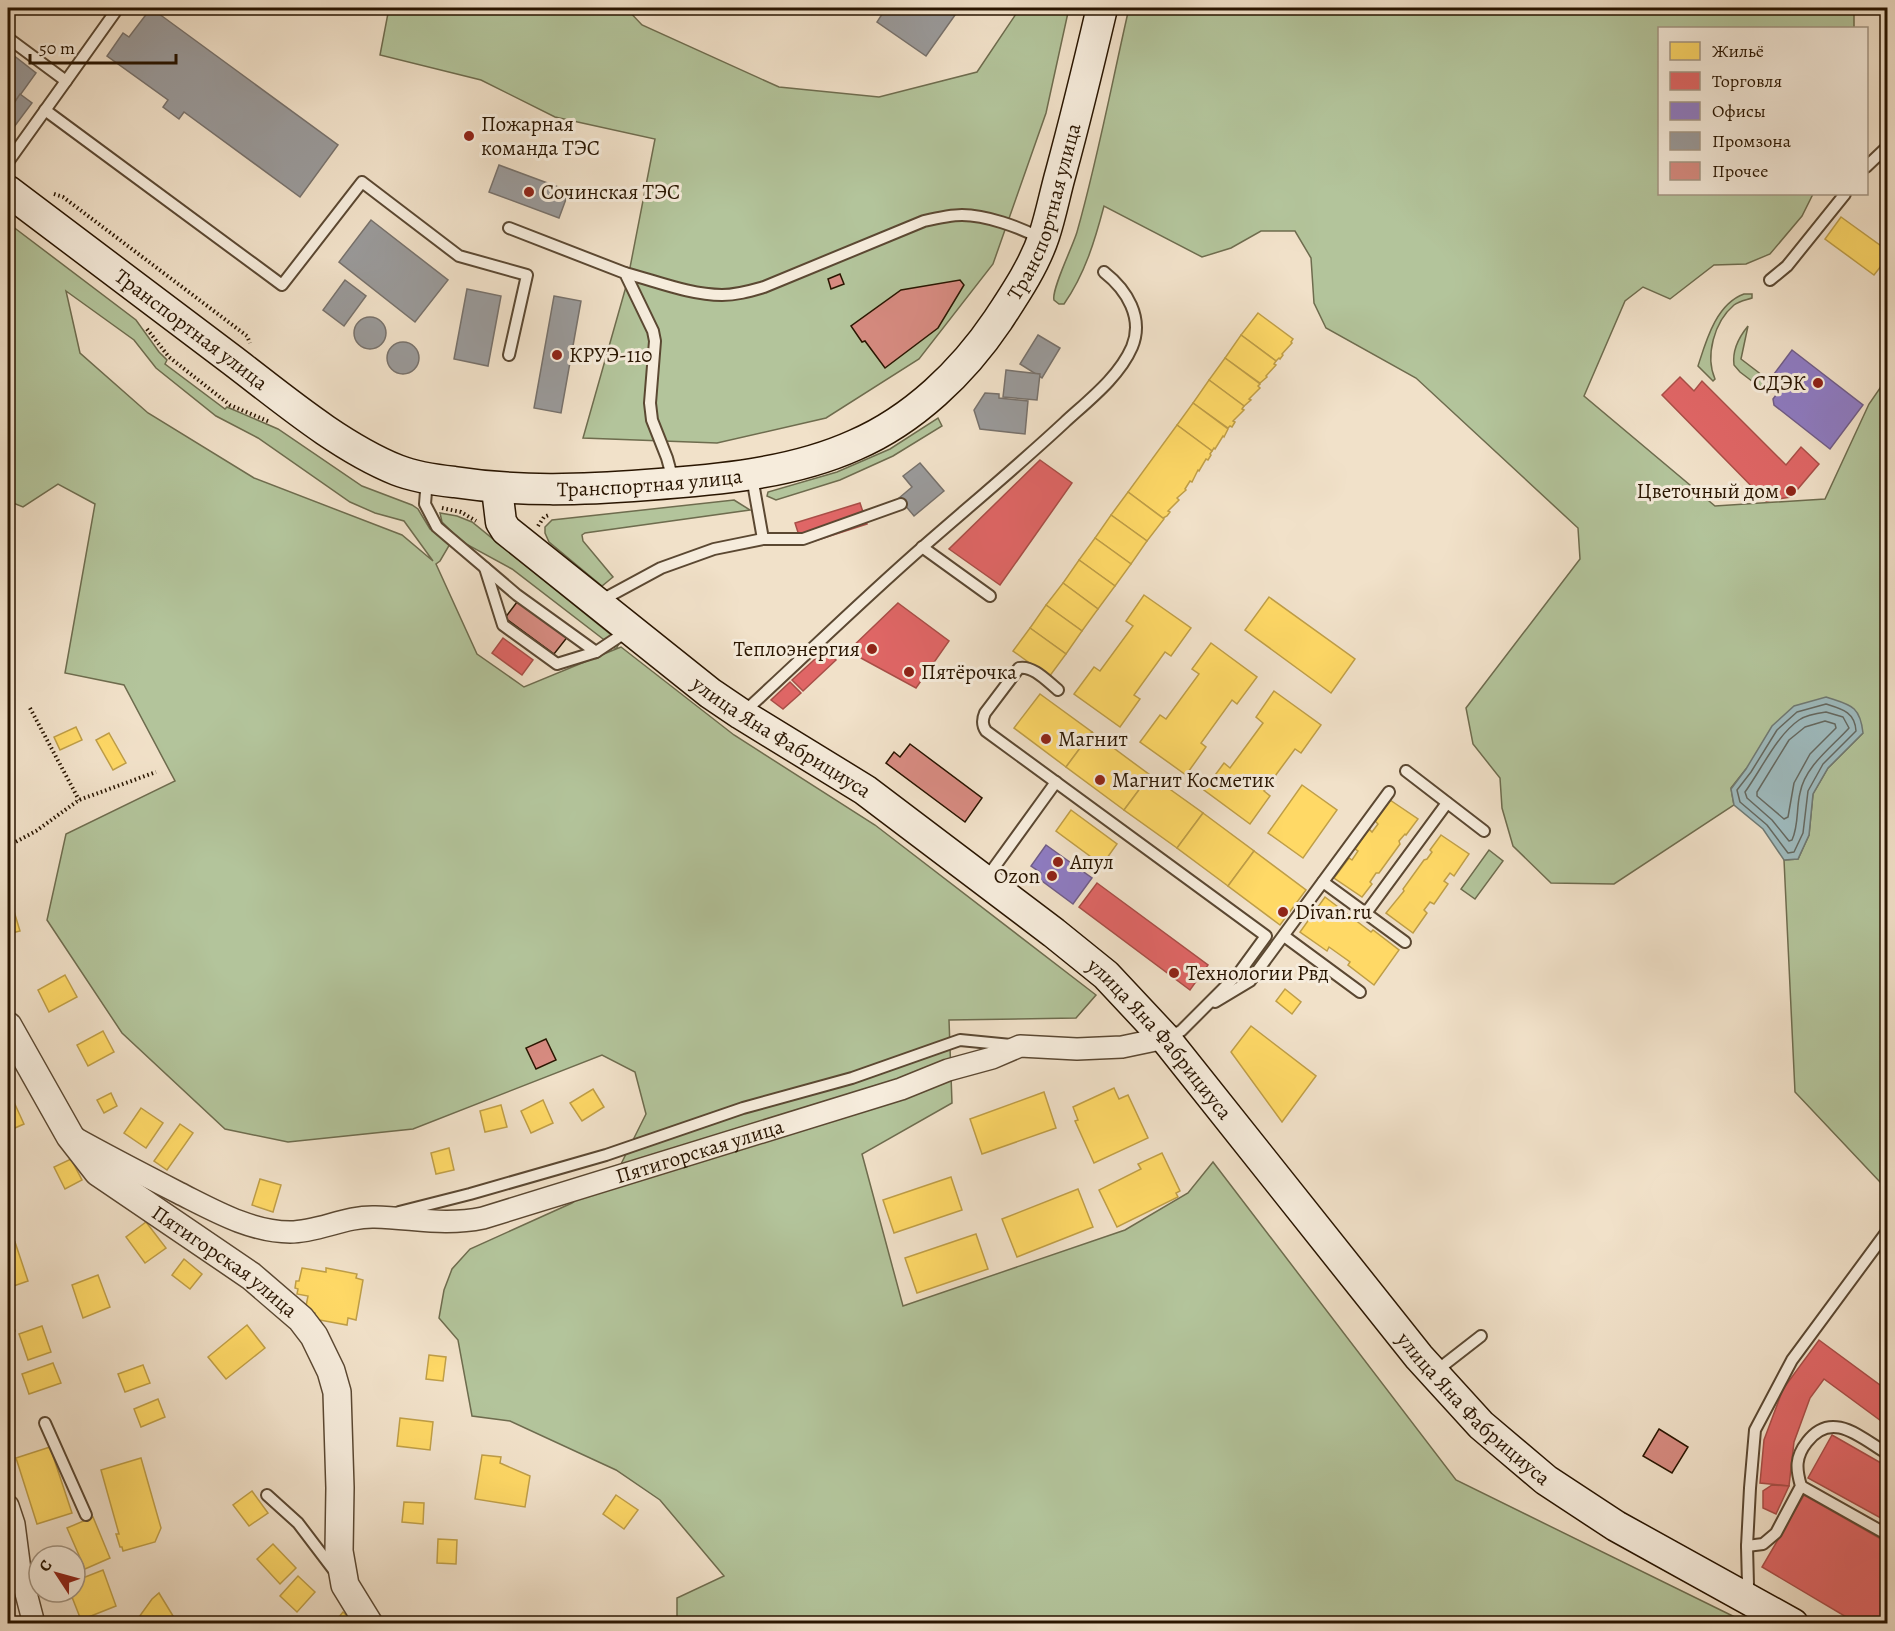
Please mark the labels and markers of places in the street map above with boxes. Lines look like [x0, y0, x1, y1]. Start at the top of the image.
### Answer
place label: Пожарная команда ТЭС [481, 110, 600, 162]
marker: Пожарная команда ТЭС [462, 129, 476, 143]
place label: Сочинская ТЭС [541, 178, 680, 206]
marker: Сочинская ТЭС [522, 185, 536, 199]
place label: КРУЭ-110 [569, 341, 652, 369]
marker: КРУЭ-110 [550, 348, 564, 362]
place label: СДЭК [1753, 369, 1807, 397]
marker: СДЭК [1811, 376, 1825, 390]
place label: Цветочный дом [1637, 477, 1779, 505]
marker: Цветочный дом [1784, 484, 1798, 498]
place label: Теплоэнергия [734, 635, 860, 663]
marker: Теплоэнергия [865, 642, 879, 656]
place label: Пятёрочка [921, 658, 1017, 686]
marker: Пятёрочка [902, 665, 916, 679]
place label: Магнит [1058, 725, 1128, 753]
marker: Магнит [1039, 732, 1053, 746]
place label: Магнит Косметик [1112, 766, 1275, 794]
marker: Магнит Косметик [1093, 773, 1107, 787]
place label: Апул [1069, 848, 1114, 876]
marker: Апул [1051, 855, 1065, 869]
place label: Ozon [994, 862, 1040, 890]
marker: Ozon [1045, 869, 1059, 883]
place label: Divan.ru [1295, 898, 1372, 926]
marker: Divan.ru [1276, 905, 1290, 919]
place label: Технологии Рвд [1186, 959, 1329, 987]
marker: Технологии Рвд [1167, 966, 1181, 980]

